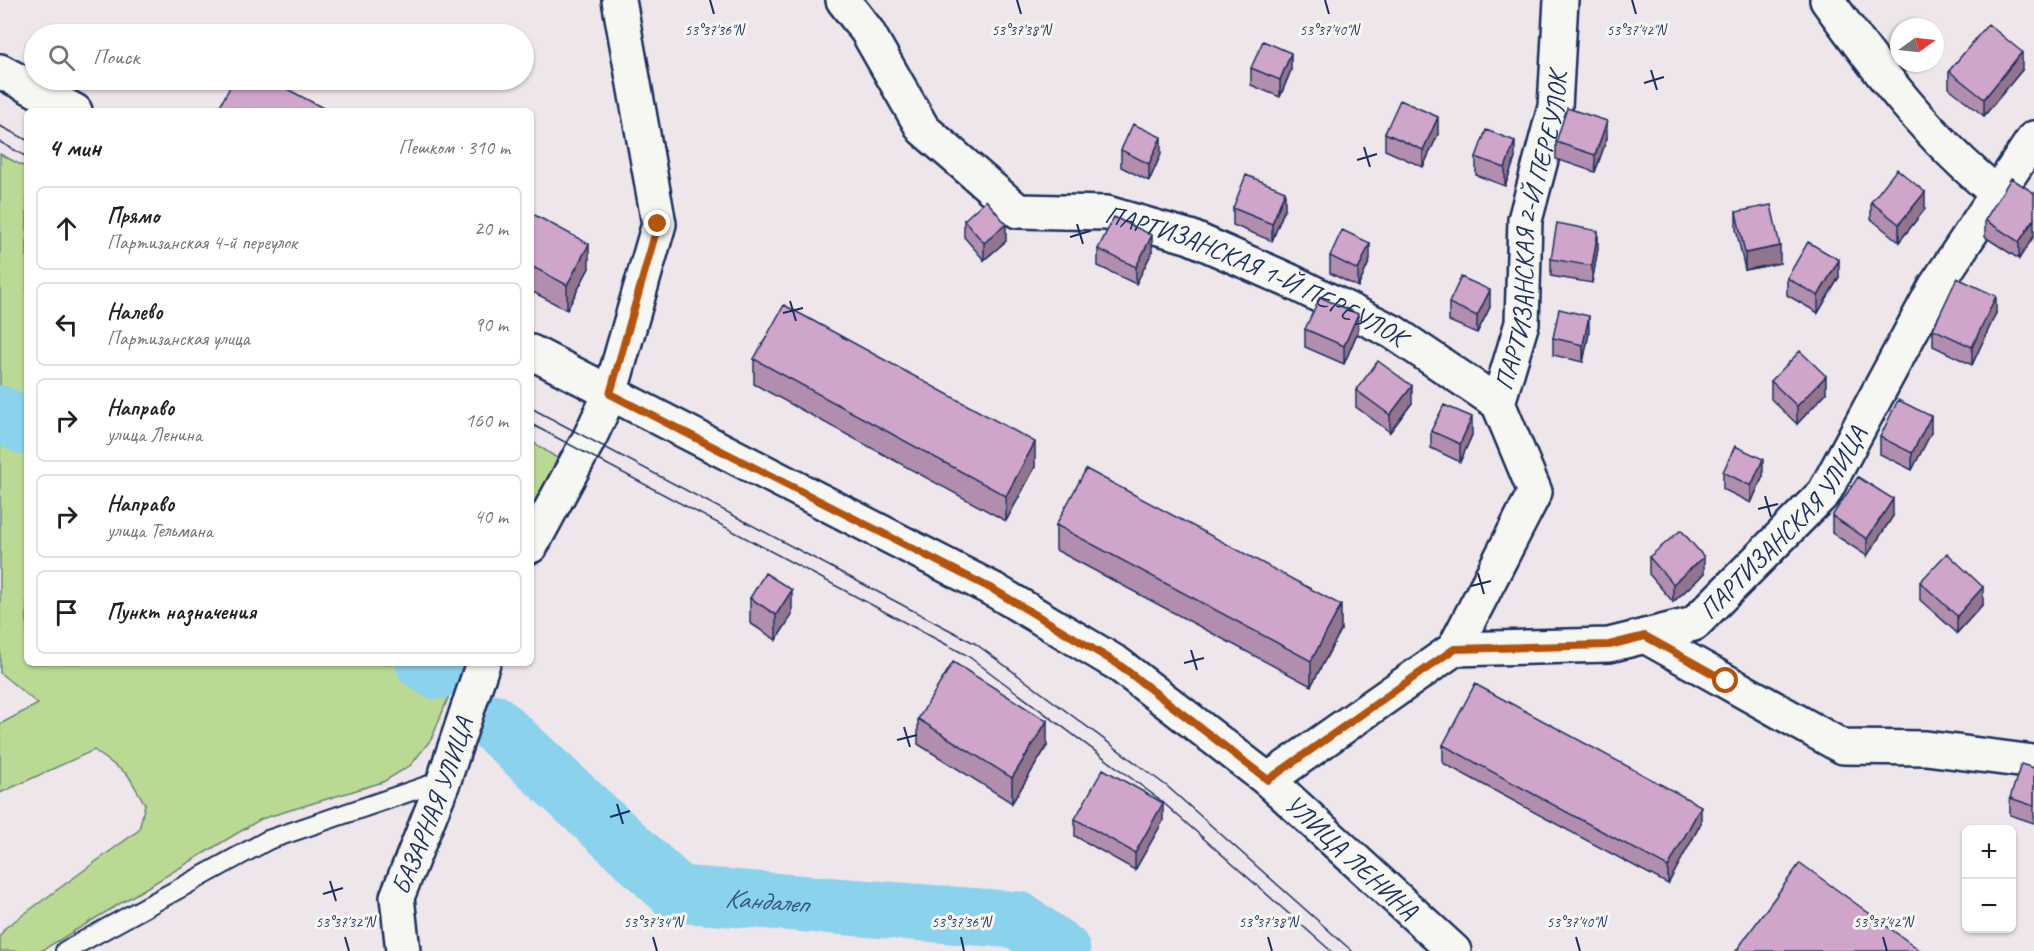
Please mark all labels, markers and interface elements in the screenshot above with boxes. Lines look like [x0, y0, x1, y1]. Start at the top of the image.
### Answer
north arrow [1890, 18, 1944, 72]
text: 53°37'36"N [684, 21, 747, 40]
text: 53°37'38"N [991, 21, 1054, 40]
text: 53°37'40"N [1299, 21, 1362, 40]
text: 53°37'42"N [1606, 21, 1669, 40]
search box [24, 24, 534, 90]
icon: search [45, 41, 78, 74]
text: Поиск [93, 43, 139, 71]
street label: ПАРТИЗАНСКАЯ 2-Й ПЕРЕУЛОК [1487, 66, 1574, 394]
text: 4 мин [48, 131, 101, 164]
text: Пешком · 310 m [398, 135, 510, 160]
street label: ПАРТИЗАНСКАЯ 1-Й ПЕРЕУЛОК [1102, 197, 1417, 356]
text: Прямо [107, 202, 159, 230]
route end [644, 210, 670, 236]
icon: ahead [50, 212, 83, 245]
text: 20 m [474, 216, 508, 241]
text: Партизанская 4-й переулок [107, 230, 297, 255]
text: Налево [107, 298, 163, 326]
icon: left [50, 308, 83, 341]
text: 90 m [474, 312, 508, 337]
text: Партизанская улица [107, 326, 250, 351]
text: Направо [107, 394, 174, 422]
icon: right [50, 404, 83, 437]
text: 160 m [465, 408, 508, 433]
street label: ПАРТИЗАНСКАЯ УЛИЦА [1692, 420, 1874, 626]
text: улица Ленина [107, 422, 202, 447]
text: Направо [107, 490, 174, 518]
icon: right [50, 500, 83, 533]
text: 40 m [474, 504, 508, 529]
text: улица Тельмана [107, 518, 213, 543]
icon: arrive [50, 596, 83, 629]
text: Пункт назначения [107, 598, 256, 626]
route start [1712, 667, 1738, 693]
street label: БАЗАРНАЯ УЛИЦА [384, 712, 481, 899]
street label: УЛИЦА ЛЕНИНА [1278, 788, 1425, 927]
map controls [1962, 825, 2016, 933]
button: + [1962, 825, 2016, 879]
button: − [1962, 879, 2016, 933]
water label: Кандалеп [724, 881, 812, 921]
text: 53°37'32"N [315, 913, 378, 932]
text: 53°37'34"N [623, 913, 686, 932]
text: 53°37'36"N [931, 913, 994, 932]
text: 53°37'38"N [1238, 913, 1301, 932]
text: 53°37'40"N [1546, 913, 1609, 932]
text: 53°37'42"N [1853, 913, 1916, 932]

